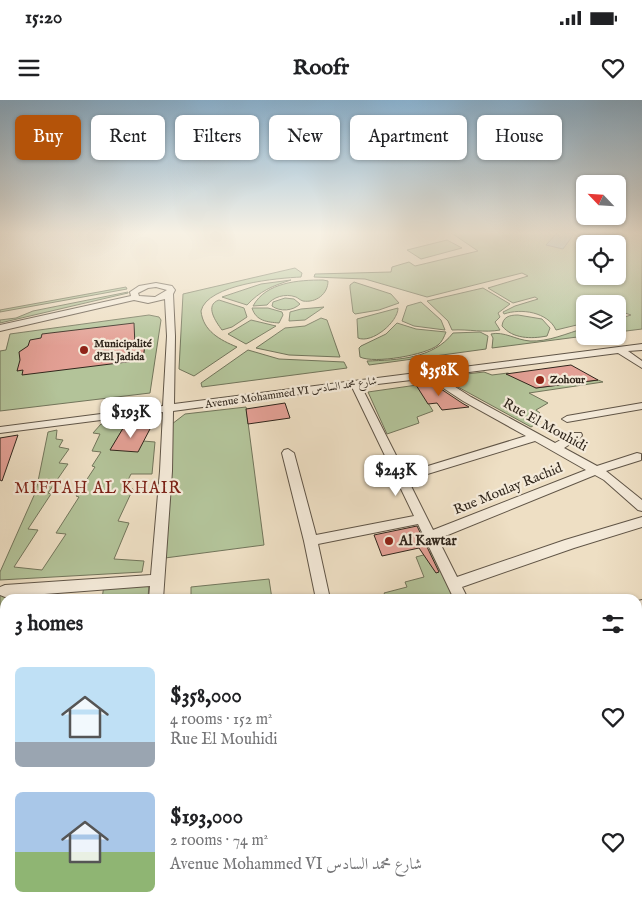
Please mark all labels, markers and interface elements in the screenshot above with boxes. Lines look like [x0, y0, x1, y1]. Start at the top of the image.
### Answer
text: 15:20 [25, 6, 62, 30]
icon: menu [15, 54, 43, 82]
text: Roofr [293, 54, 349, 82]
icon: heart [599, 54, 627, 82]
chip: Buy [15, 115, 81, 160]
chip: Rent [91, 115, 165, 160]
chip: Filters [175, 115, 259, 160]
chip: New [269, 115, 340, 160]
chip: Apartment [350, 115, 467, 160]
chip: House [477, 115, 562, 160]
north arrow [576, 175, 626, 225]
map controls [576, 175, 626, 345]
button: locate [576, 235, 626, 285]
button: layers [576, 295, 626, 345]
place label: Municipalité d'El Jadida [94, 337, 152, 364]
marker: Municipalité d'El Jadida [78, 344, 90, 356]
pin: $358K [404, 354, 474, 397]
text: $358K [420, 361, 458, 381]
place label: Zohour [550, 373, 586, 387]
street label: Avenue Mohammed VI شارع محمد السادس [203, 374, 378, 414]
marker: Zohour [534, 374, 546, 386]
street label: Rue El Mouhidi [500, 394, 591, 456]
pin: $193K [96, 396, 166, 439]
text: $193K [111, 403, 151, 423]
pin: $243K [361, 454, 431, 497]
street label: Rue Moulay Rachid [451, 459, 566, 519]
text: $243K [375, 461, 417, 481]
district label: MIFTAH AL KHAIR [14, 479, 182, 499]
place label: Al Kawtar [398, 532, 457, 550]
marker: Al Kawtar [383, 535, 395, 547]
icon: filters [599, 610, 627, 638]
text: 3 homes [15, 611, 83, 638]
text: $358,000 [170, 683, 242, 710]
icon: home [55, 687, 115, 747]
icon: heart [599, 703, 627, 731]
text: 4 rooms · 152 m² [170, 710, 272, 730]
text: Rue El Mouhidi [170, 730, 277, 750]
text: $193,000 [170, 804, 243, 831]
icon: home [55, 812, 115, 872]
icon: heart [599, 828, 627, 856]
text: 2 rooms · 74 m² [170, 831, 268, 851]
text: Avenue Mohammed VI شارع محمد السادس [170, 855, 422, 875]

